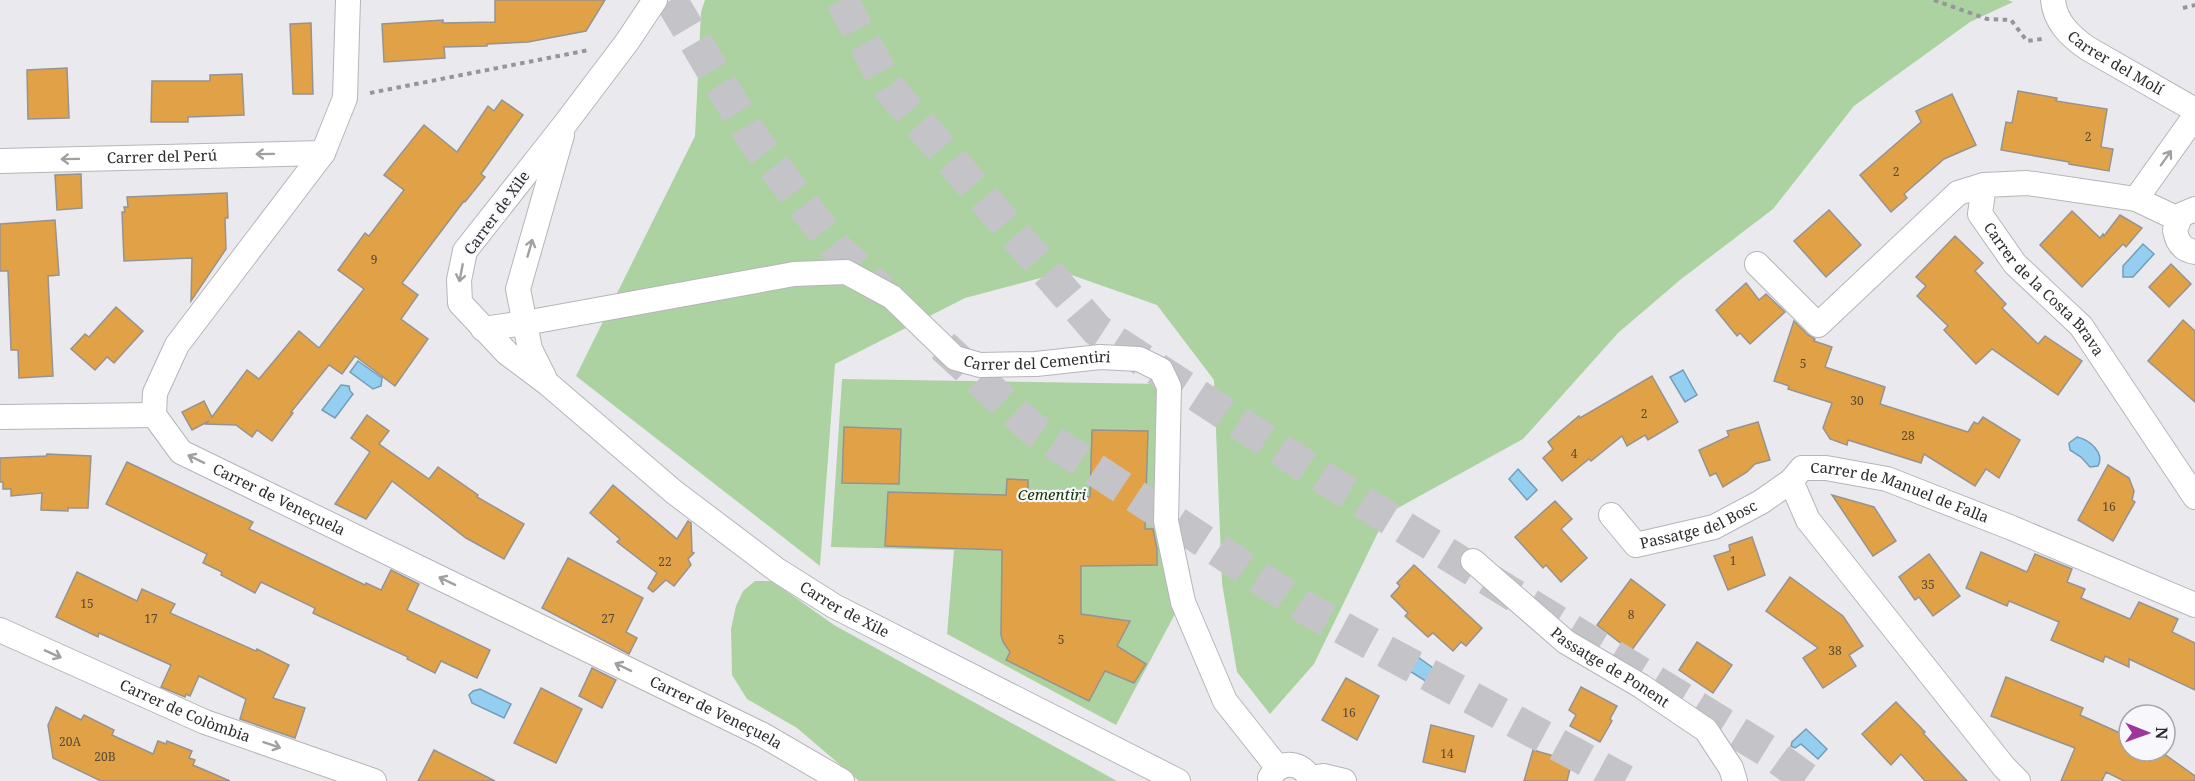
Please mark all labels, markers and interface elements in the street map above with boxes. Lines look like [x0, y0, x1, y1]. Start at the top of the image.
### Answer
street label: Carrer del Molí [2064, 26, 2168, 99]
house number: 2 [2085, 128, 2091, 145]
street label: Carrer del Perú [107, 145, 218, 167]
one-way arrow [255, 148, 275, 160]
one-way arrow [2160, 150, 2172, 166]
one-way arrow [60, 153, 80, 165]
house number: 2 [1893, 163, 1899, 180]
street label: Carrer de Xile [459, 166, 533, 258]
street label: Carrer de la Costa Brava [1980, 218, 2109, 359]
one-way arrow [525, 238, 536, 257]
house number: 9 [371, 251, 377, 268]
one-way arrow [455, 263, 466, 282]
street label: Carrer del Cementiri [961, 346, 1111, 374]
house number: 5 [1800, 355, 1806, 372]
house number: 30 [1850, 392, 1864, 409]
house number: 2 [1641, 405, 1647, 422]
house number: 28 [1901, 427, 1915, 444]
house number: 4 [1571, 445, 1578, 462]
one-way arrow [188, 453, 206, 465]
street label: Carrer de Manuel de Falla [1810, 457, 1992, 527]
street label: Carrer de Veneçuela [210, 458, 349, 539]
park label: Cementiri [1018, 484, 1087, 504]
street label: Passatge del Bosc [1638, 495, 1760, 553]
house number: 16 [2102, 498, 2116, 515]
house number: 1 [1730, 552, 1736, 569]
house number: 22 [658, 553, 672, 570]
one-way arrow [439, 575, 457, 587]
street label: Carrer de Xile [796, 576, 893, 641]
house number: 35 [1921, 576, 1935, 593]
house number: 15 [80, 595, 94, 612]
house number: 8 [1628, 606, 1635, 623]
house number: 17 [144, 610, 158, 627]
house number: 27 [601, 610, 615, 627]
street label: Passatge de Ponent [1547, 622, 1674, 711]
house number: 5 [1058, 631, 1064, 648]
house number: 38 [1828, 642, 1842, 659]
one-way arrow [44, 648, 62, 660]
one-way arrow [614, 660, 632, 672]
street label: Carrer de Veneçuela [647, 671, 786, 753]
street label: Carrer de Colòmbia [117, 674, 253, 746]
north arrow [2117, 703, 2177, 763]
house number: 16 [1342, 704, 1356, 721]
text: N [2151, 727, 2173, 740]
house number: 20A [59, 733, 81, 750]
one-way arrow [262, 741, 281, 752]
house number: 14 [1440, 745, 1454, 762]
house number: 20B [94, 748, 116, 765]

